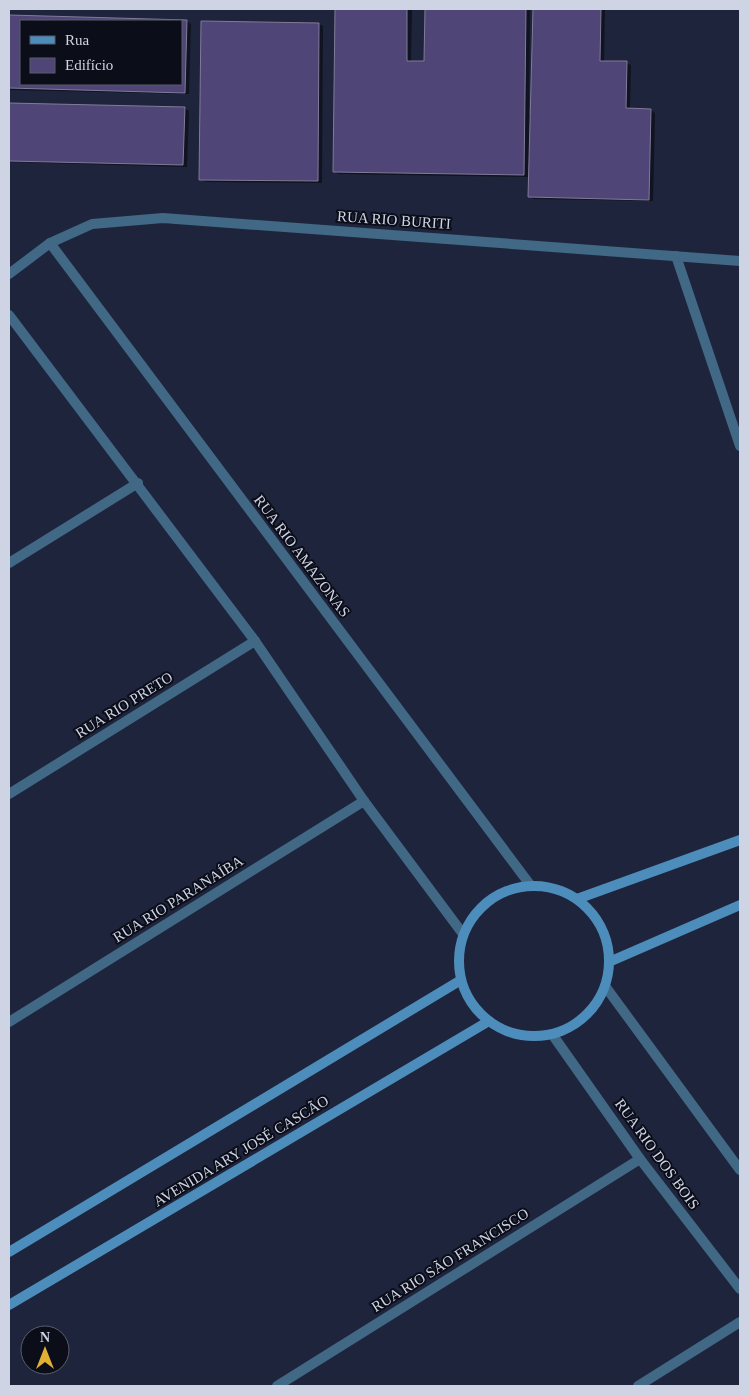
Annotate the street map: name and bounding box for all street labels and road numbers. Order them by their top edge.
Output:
street label: RUA RIO BURITI [336,208,452,232]
street label: RUA RIO AMAZONAS [251,492,353,620]
street label: RUA RIO PRETO [73,669,176,741]
street label: RUA RIO PARANAÍBA [110,852,246,946]
street label: AVENIDA ARY JOSÉ CASCÃO [151,1092,332,1210]
street label: RUA RIO DOS BOIS [612,1096,702,1212]
street label: RUA RIO SÃO FRANCISCO [369,1205,532,1315]

